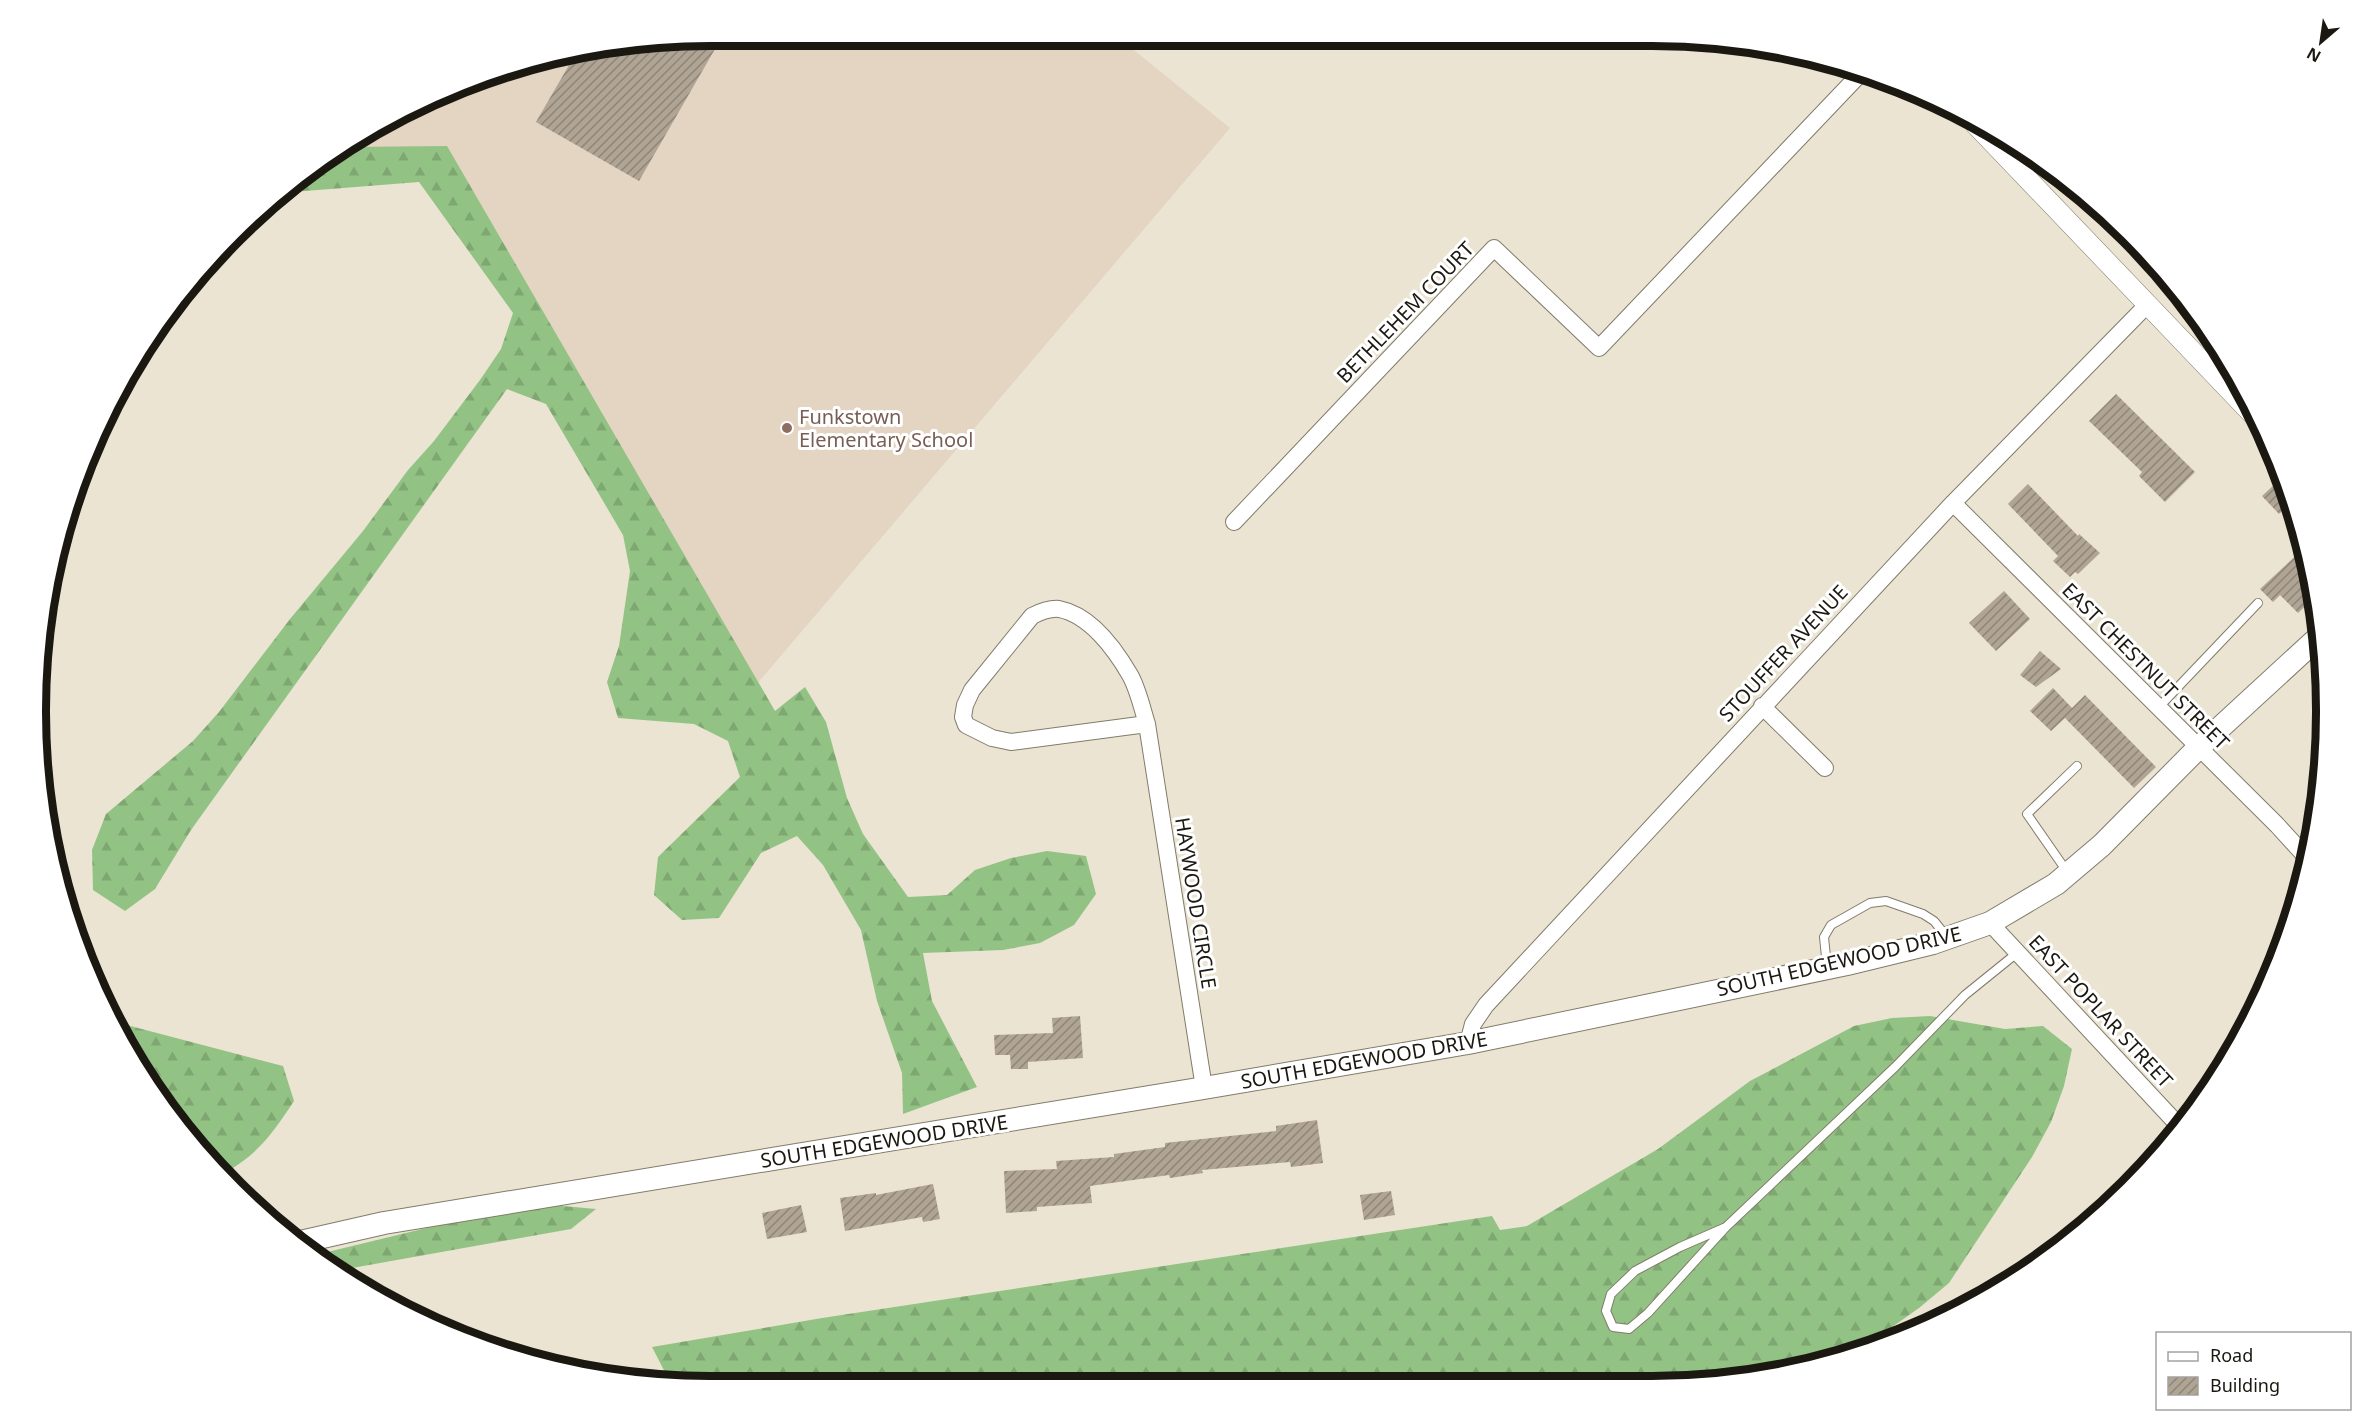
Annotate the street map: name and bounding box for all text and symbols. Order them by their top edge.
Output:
north arrow [2291,12,2351,72]
text: N [2303,42,2325,68]
street label: BETHLEHEM COURT [1330,235,1480,389]
place label: Funkstown Elementary School [799,403,973,453]
marker: Funkstown Elementary School [780,421,794,435]
street label: EAST CHESTNUT STREET [2057,577,2235,755]
street label: STOUFFER AVENUE [1713,579,1853,727]
street label: HAYWOOD CIRCLE [1169,815,1223,991]
street label: SOUTH EDGEWOOD DRIVE [1714,920,1964,1002]
street label: EAST POPLAR STREET [2023,929,2179,1093]
street label: SOUTH EDGEWOOD DRIVE [1238,1025,1490,1095]
street label: SOUTH EDGEWOOD DRIVE [758,1108,1010,1174]
legend [2156,1332,2351,1410]
text: Road [2210,1343,2253,1367]
text: Building [2210,1373,2280,1397]

